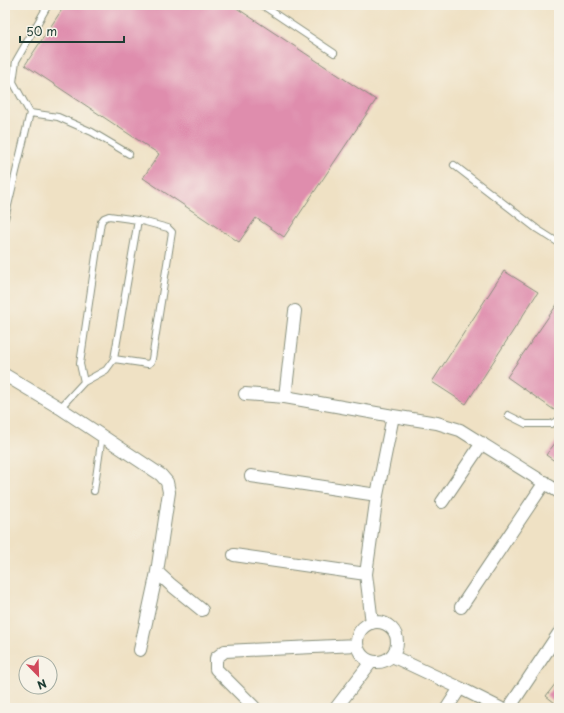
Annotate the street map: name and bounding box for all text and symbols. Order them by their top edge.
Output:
scale bar [20,18,124,44]
text: 50 m [26,22,57,40]
north arrow [18,655,58,695]
text: N [35,675,49,694]

